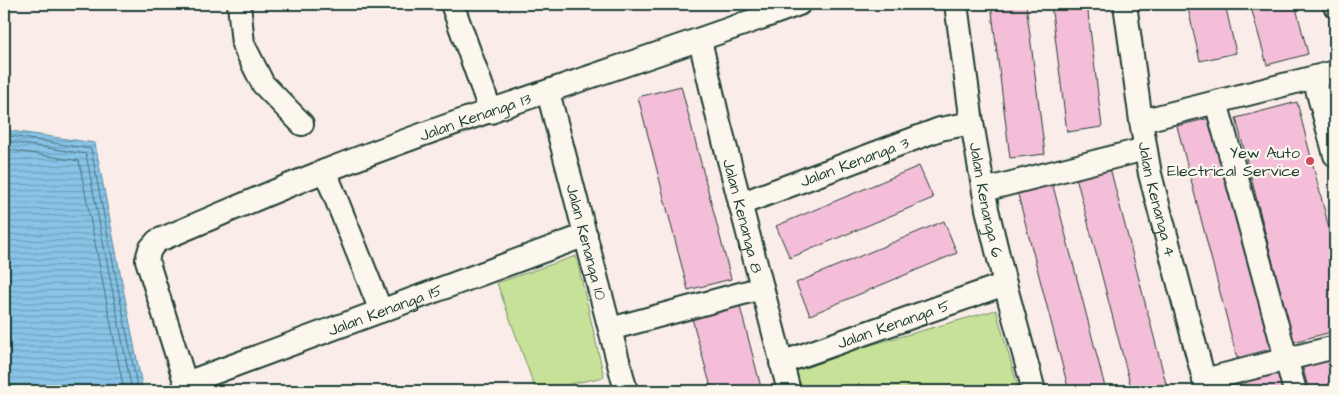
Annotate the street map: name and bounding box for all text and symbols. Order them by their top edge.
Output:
street label: Jalan Kenanga 13 [416,88,534,147]
street label: Jalan Kenanga 3 [797,132,912,193]
street label: Jalan Kenanga 6 [964,140,1008,260]
street label: Jalan Kenanga 4 [1133,140,1181,259]
place label: Yew Auto Electrical Service [1167,142,1300,182]
marker: Yew Auto Electrical Service [1304,155,1316,167]
street label: Jalan Kenanga 8 [717,156,768,275]
street label: Jalan Kenanga 10 [560,182,612,303]
street label: Jalan Kenanga 15 [325,279,446,342]
street label: Jalan Kenanga 5 [834,294,954,354]

